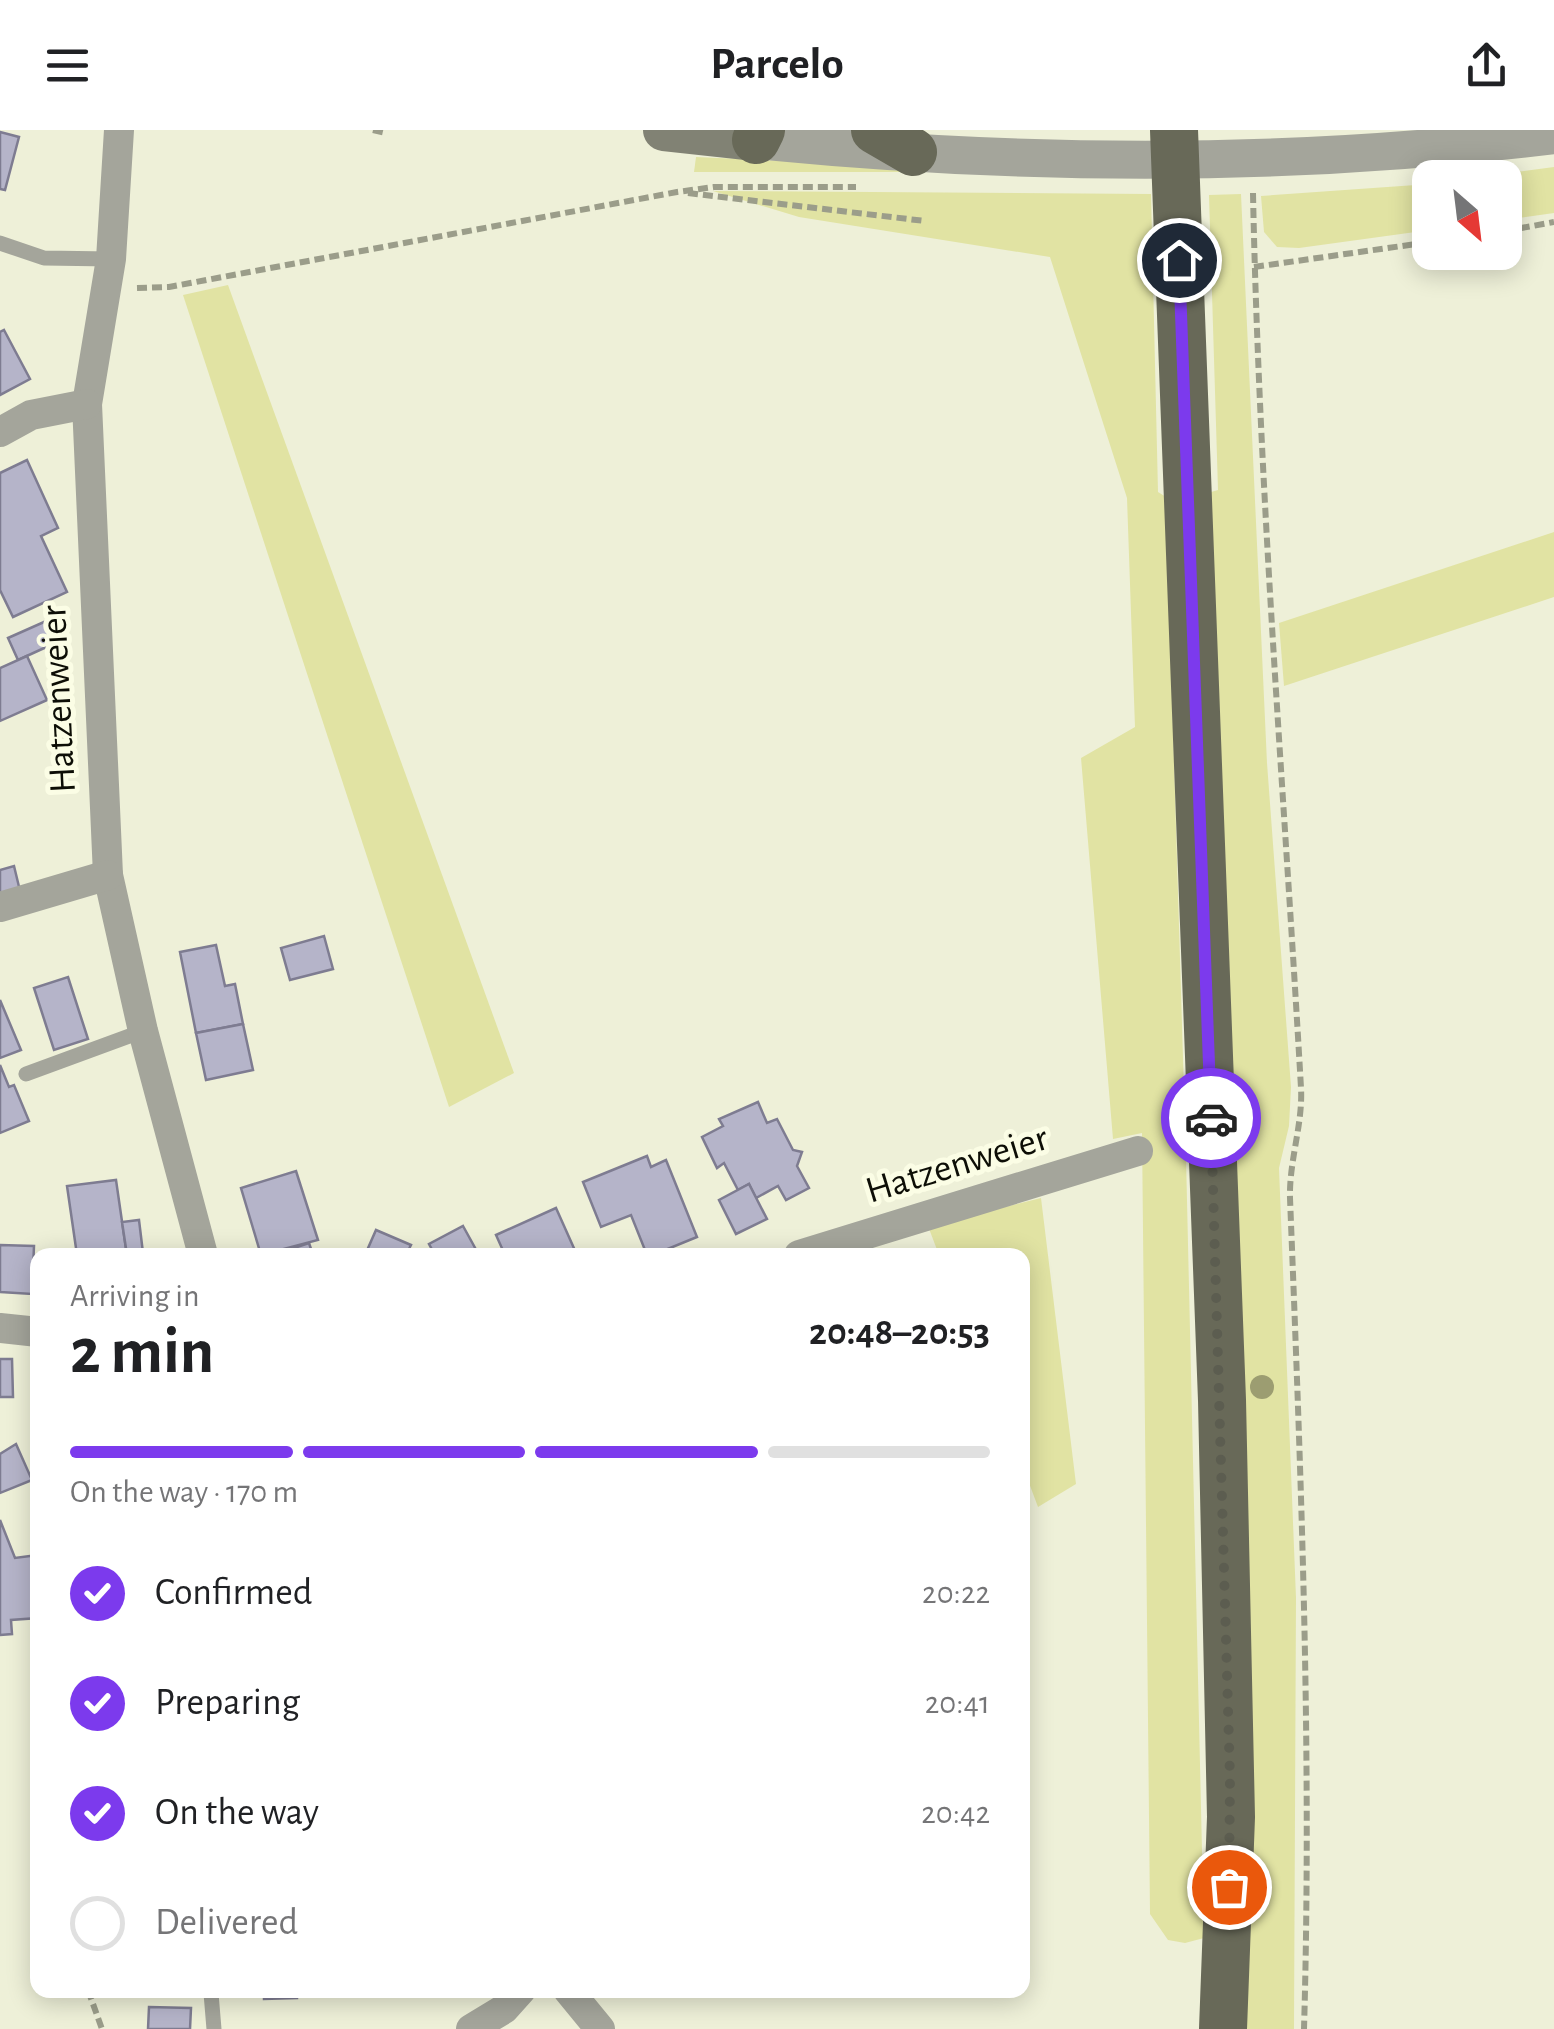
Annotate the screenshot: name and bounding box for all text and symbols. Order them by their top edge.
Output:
icon: menu [40,38,95,93]
icon: share [1459,38,1514,93]
text: Parcelo [710,42,844,87]
north arrow [1412,160,1522,270]
map controls [1412,160,1522,270]
pin [1137,218,1222,303]
icon: home [1152,233,1207,288]
street label: Hatzenweier [35,603,83,794]
courier [1161,1068,1261,1168]
icon: car [1184,1091,1239,1146]
street label: Hatzenweier [862,1119,1053,1211]
text: Arriving in [70,1280,199,1312]
text: 20:48–20:53 [809,1314,990,1352]
text: 2 min [70,1320,214,1385]
text: On the way · 170 m [70,1476,298,1508]
icon: check [70,1566,125,1621]
text: Confirmed [155,1574,312,1612]
text: 20:22 [922,1577,990,1609]
icon: check [70,1676,125,1731]
text: Preparing [155,1684,300,1722]
text: 20:41 [925,1687,990,1719]
icon: check [70,1786,125,1841]
text: On the way [155,1794,319,1832]
text: 20:42 [921,1797,990,1829]
pin [1187,1845,1272,1930]
icon: bag [1202,1860,1257,1915]
text: Delivered [155,1904,298,1942]

